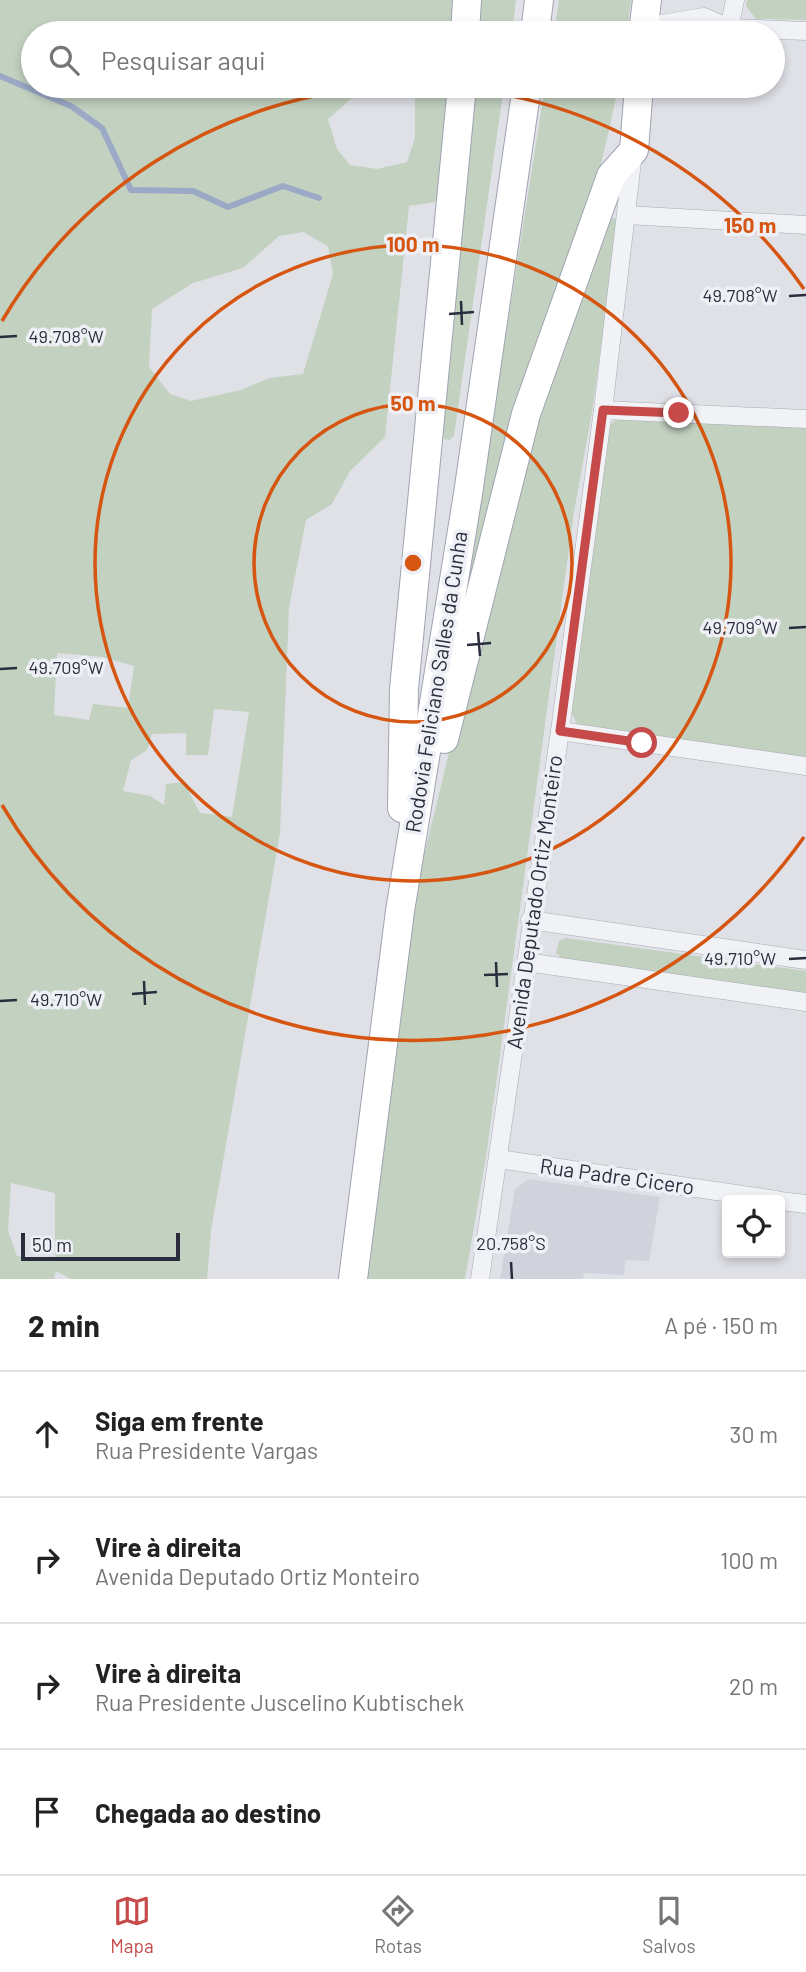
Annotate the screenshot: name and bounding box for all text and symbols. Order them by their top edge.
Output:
search box [21,21,785,98]
icon: search [45,41,83,79]
text: Pesquisar aqui [101,44,266,75]
text: 150 m [724,212,776,237]
text: 100 m [386,231,440,256]
text: 49.708°W [702,284,778,306]
text: 49.708°W [28,325,104,347]
text: 50 m [390,390,436,415]
route end [663,397,694,428]
street label: Rodovia Feliciano Salles da Cunha [399,529,472,834]
centre of rings [401,551,425,575]
text: 49.709°W [702,616,778,638]
text: 49.709°W [28,656,104,678]
route start [626,727,657,758]
street label: Avenida Deputado Ortiz Monteiro [500,753,567,1050]
text: 49.710°W [704,947,776,969]
text: 49.710°W [30,988,102,1010]
street label: Rua Padre Cicero [538,1152,696,1199]
map controls [722,1195,785,1258]
button: locate [722,1195,785,1258]
scale bar [21,1230,180,1262]
text: 20.758°S [476,1232,546,1254]
text: 50 m [32,1233,72,1256]
text: 2 min [28,1307,100,1343]
text: A pé · 150 m [664,1311,778,1339]
text: Siga em frente [95,1405,264,1436]
icon: ahead [28,1415,66,1453]
text: 30 m [730,1420,778,1448]
text: Rua Presidente Vargas [95,1436,318,1464]
text: Vire à direita [95,1531,241,1562]
icon: right [28,1541,66,1579]
text: 100 m [720,1546,778,1574]
text: Avenida Deputado Ortiz Monteiro [95,1562,420,1590]
text: Vire à direita [95,1657,241,1688]
icon: right [28,1667,66,1705]
text: 20 m [729,1672,778,1700]
text: Rua Presidente Juscelino Kubtischek [95,1688,464,1716]
icon: arrive [28,1793,66,1831]
text: Chegada ao destino [95,1797,321,1828]
tab: Mapa [110,1892,154,1957]
tab: Rotas [374,1892,422,1957]
tab: Salvos [642,1892,696,1957]

